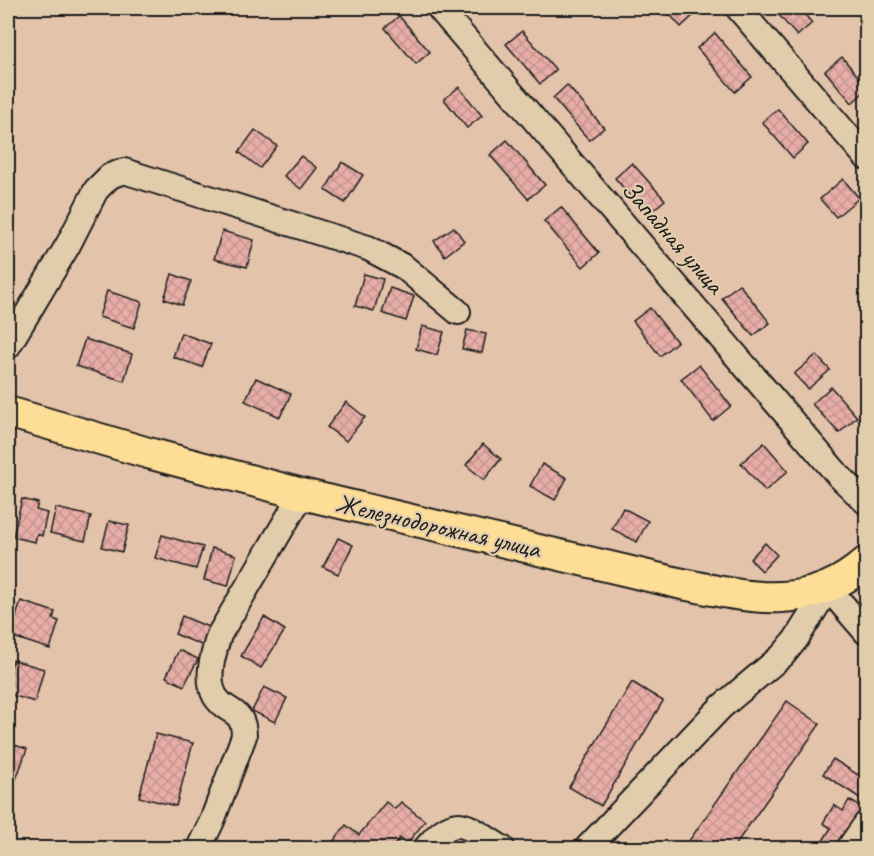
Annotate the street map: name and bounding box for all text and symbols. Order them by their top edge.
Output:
street label: Западная улица [615,173,732,302]
street label: Железнодорожная улица [332,486,545,566]

